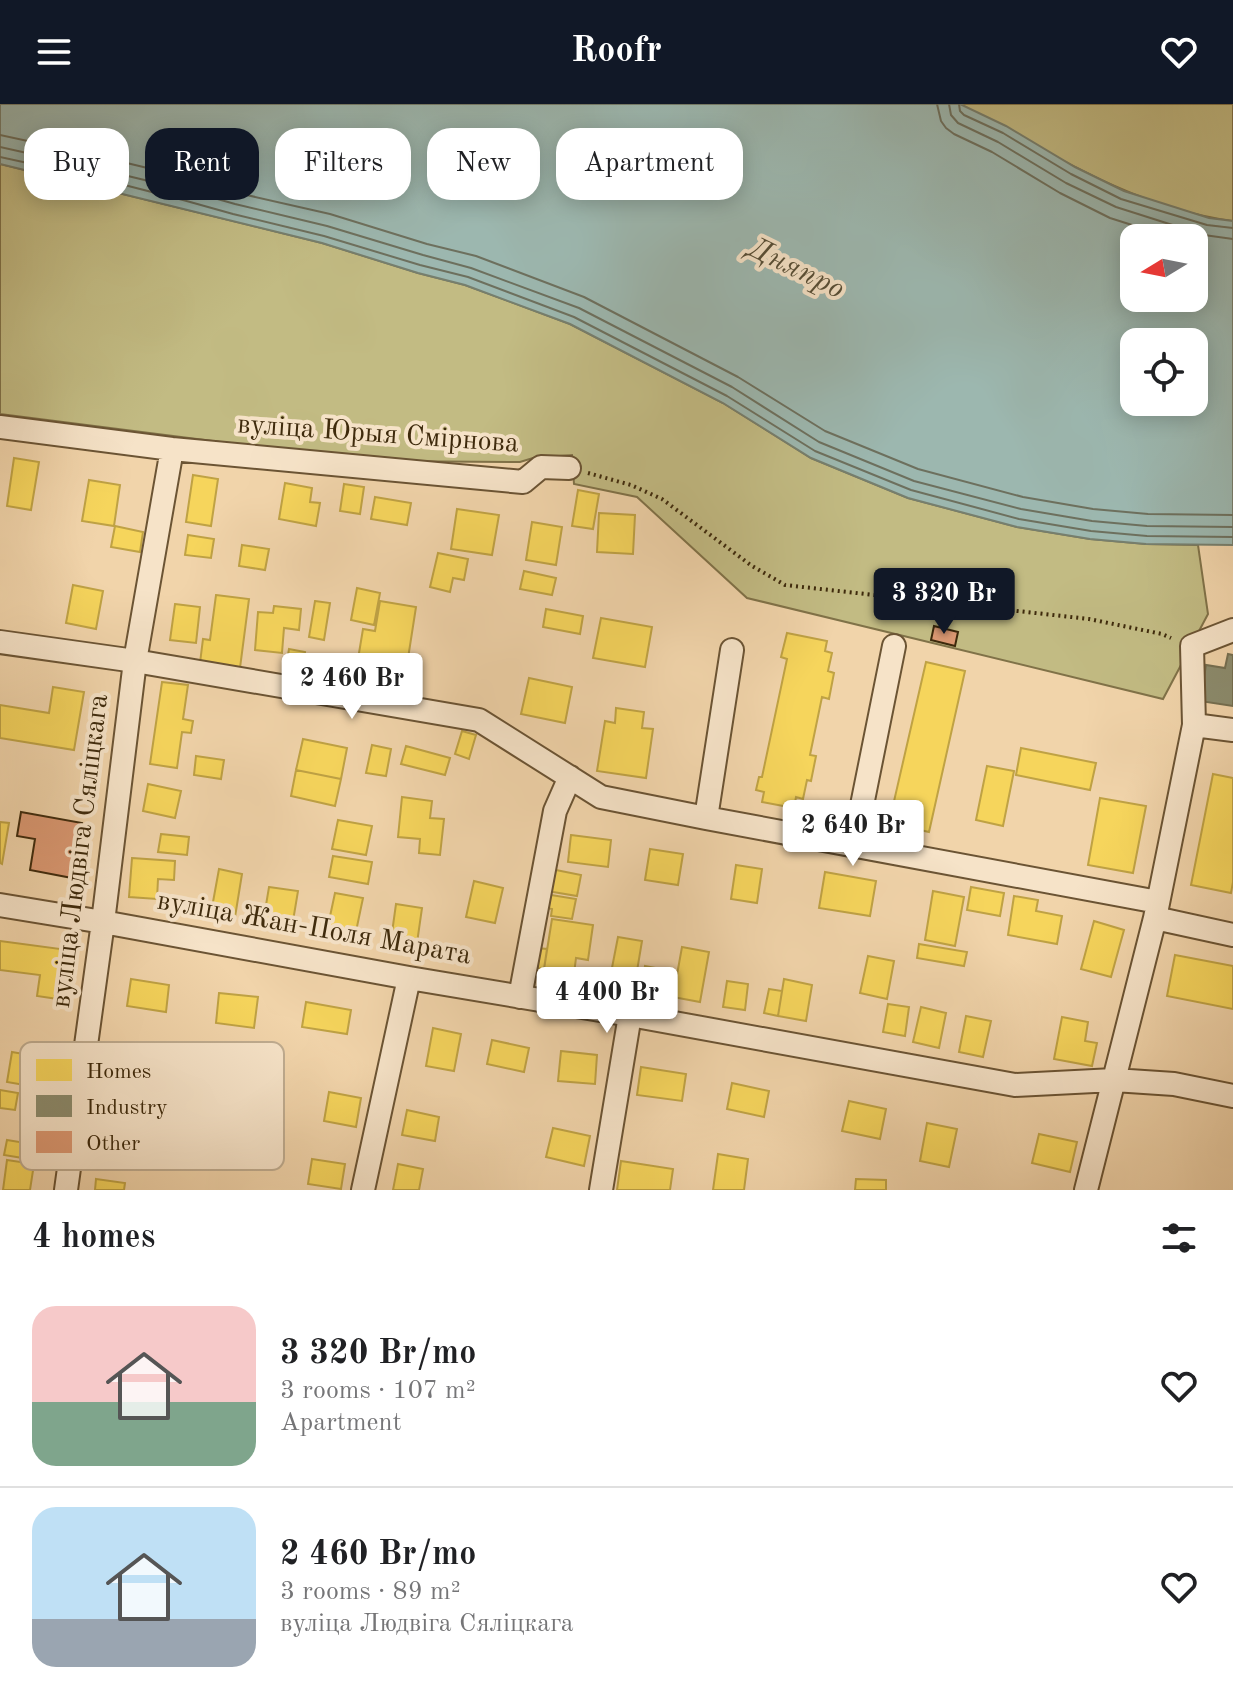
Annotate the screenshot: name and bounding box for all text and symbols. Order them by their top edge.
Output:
icon: menu [32,30,76,74]
icon: heart [1157,30,1201,74]
text: Roofr [571,34,662,70]
chip: Buy [24,128,129,200]
chip: Rent [145,128,259,200]
chip: Filters [275,128,411,200]
chip: New [427,128,540,200]
chip: Apartment [556,128,743,200]
north arrow [1120,224,1208,312]
map controls [1120,224,1208,416]
water label: Дняпро [740,231,849,305]
button: locate [1120,328,1208,416]
street label: вуліца Юрыя Смірнова [236,411,520,459]
pin: 3 320 Br [861,568,1027,636]
text: 3 320 Br [892,581,996,607]
pin: 2 460 Br [269,653,435,721]
text: 2 460 Br [300,666,404,692]
street label: вуліца Людвіга Сяліцкага [48,692,114,1010]
pin: 2 640 Br [770,800,936,868]
text: 2 640 Br [801,813,905,839]
street label: вуліца Жан-Поля Марата [155,888,473,970]
pin: 4 400 Br [524,967,690,1035]
text: 4 400 Br [555,980,659,1006]
legend [20,1042,284,1170]
text: Homes [86,1061,151,1083]
text: Industry [86,1097,168,1119]
text: Other [86,1133,140,1155]
icon: filters [1157,1216,1201,1260]
text: 4 homes [32,1221,155,1255]
text: 3 320 Br/mo [280,1337,476,1371]
icon: home [96,1338,192,1434]
icon: heart [1157,1364,1201,1408]
text: 3 rooms · 107 m² [280,1378,476,1404]
text: Apartment [280,1410,402,1436]
text: 2 460 Br/mo [280,1538,476,1572]
icon: home [96,1539,192,1635]
icon: heart [1157,1565,1201,1609]
text: 3 rooms · 89 m² [280,1579,461,1605]
text: вуліца Людвіга Сяліцкага [280,1611,574,1637]

